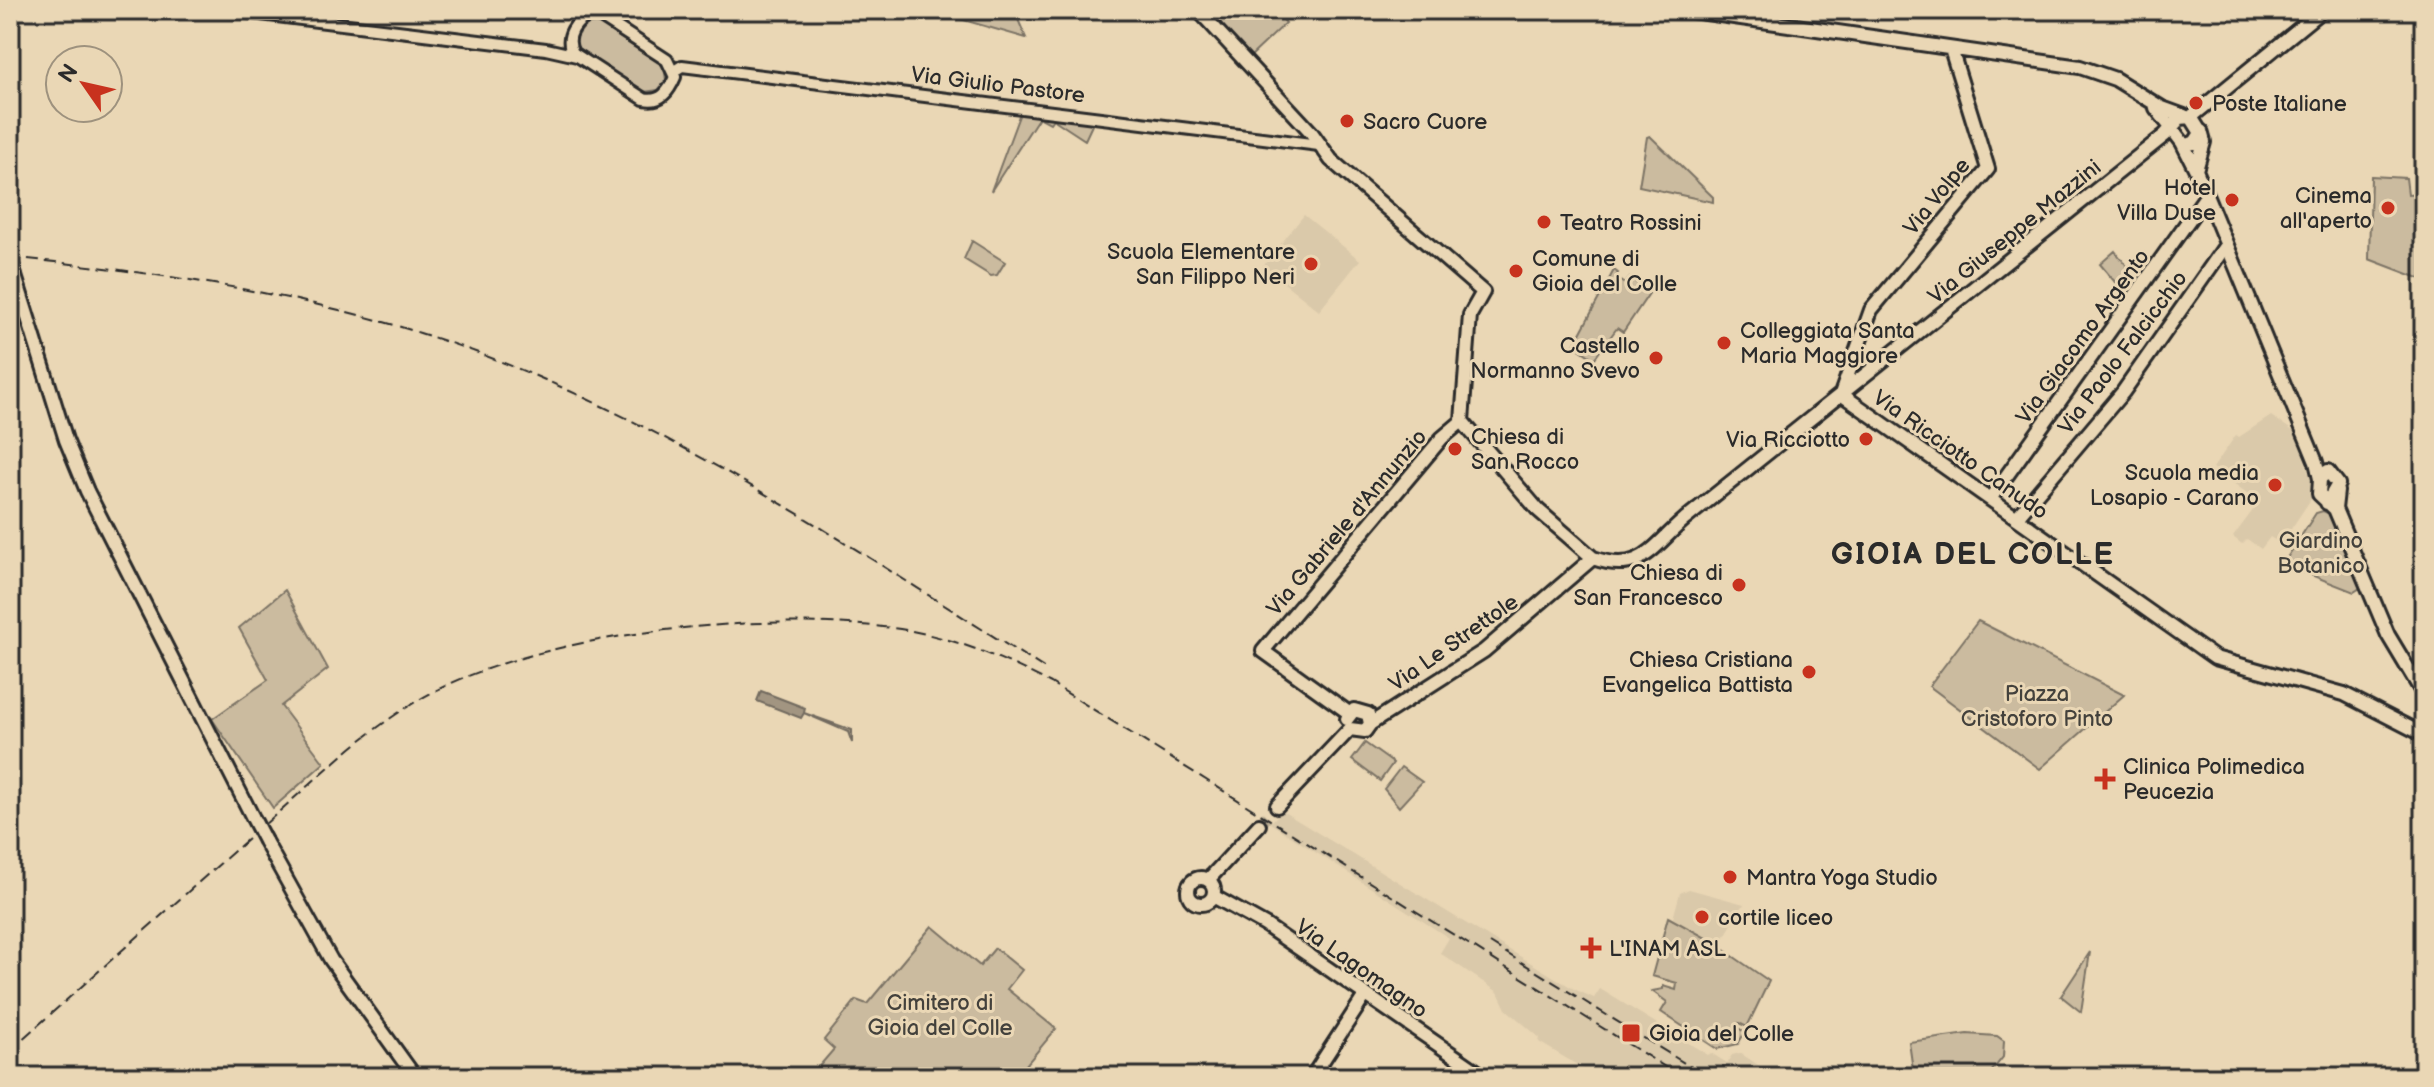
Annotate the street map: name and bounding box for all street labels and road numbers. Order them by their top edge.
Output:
street label: Via Giulio Pastore [909,61,1086,110]
street label: Via Volpe [1898,153,1976,241]
street label: Via Giuseppe Mazzini [1923,154,2107,310]
street label: Via Giacomo Argento [2011,244,2156,430]
street label: Via Paolo Falcicchio [2053,266,2194,440]
street label: Via Ricciotto Canudo [1867,385,2053,526]
street label: Via Gabriele d'Annunzio [1261,424,1433,622]
street label: Via Le Strettole [1384,589,1524,698]
street label: Via Lagomagno [1290,914,1432,1025]

